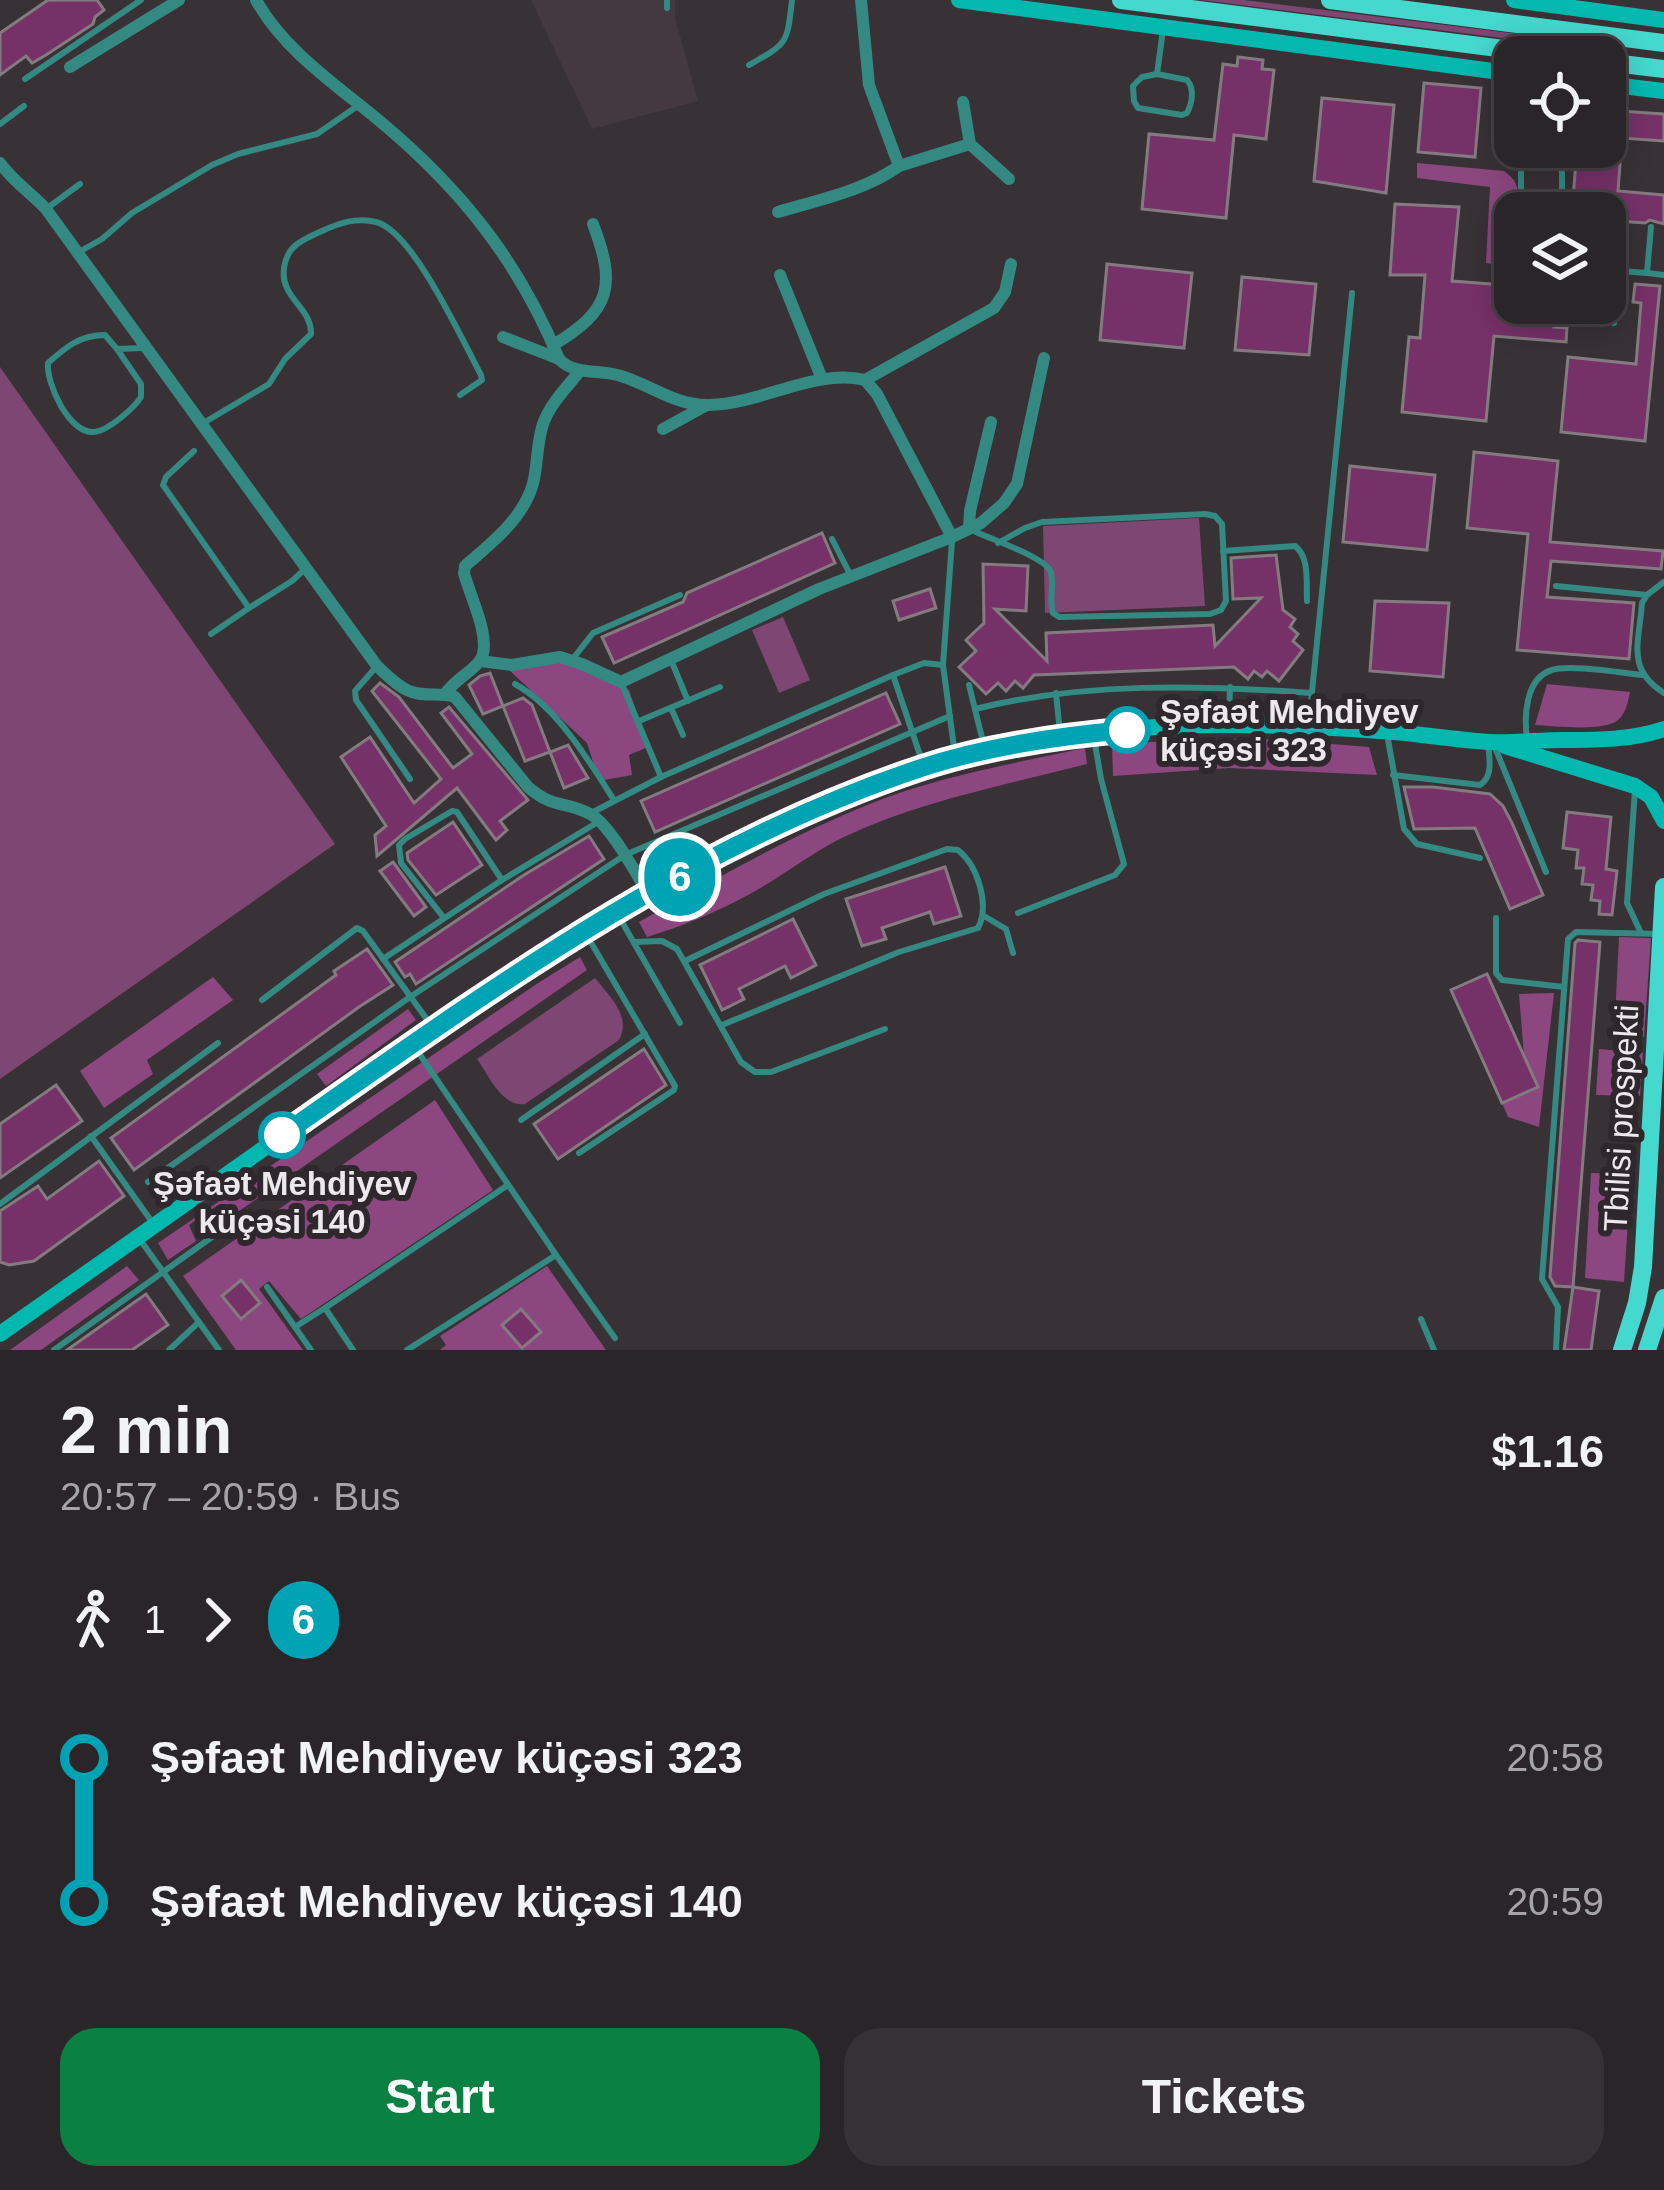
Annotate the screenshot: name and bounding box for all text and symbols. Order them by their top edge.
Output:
map controls [1494,36,1626,324]
button: locate [1494,36,1626,168]
button: layers [1494,192,1626,324]
place label: Şəfaət Mehdiyev küçəsi 323 [1160,693,1419,768]
marker: Şəfaət Mehdiyev küçəsi 323 [1105,708,1149,752]
line badge: 6 [641,838,719,916]
text: 6 [668,853,692,900]
street label: Tbilisi prospekti [1597,1003,1645,1233]
marker: Şəfaət Mehdiyev küçəsi 140 [260,1113,304,1157]
place label: Şəfaət Mehdiyev küçəsi 140 [153,1165,412,1240]
text: 2 min [60,1393,232,1467]
text: $1.16 [1491,1426,1604,1477]
text: 20:57 – 20:59 · Bus [60,1475,400,1518]
icon: walk [60,1587,126,1653]
icon: forward [184,1587,250,1653]
text: 6 [292,1596,315,1643]
text: 1 [144,1598,166,1641]
text: Şəfaət Mehdiyev küçəsi 323 [150,1732,743,1783]
text: 20:58 [1506,1736,1604,1779]
text: Şəfaət Mehdiyev küçəsi 140 [150,1876,743,1927]
text: 20:59 [1506,1880,1604,1923]
button: Start [60,2028,820,2166]
button: Tickets [844,2028,1604,2166]

